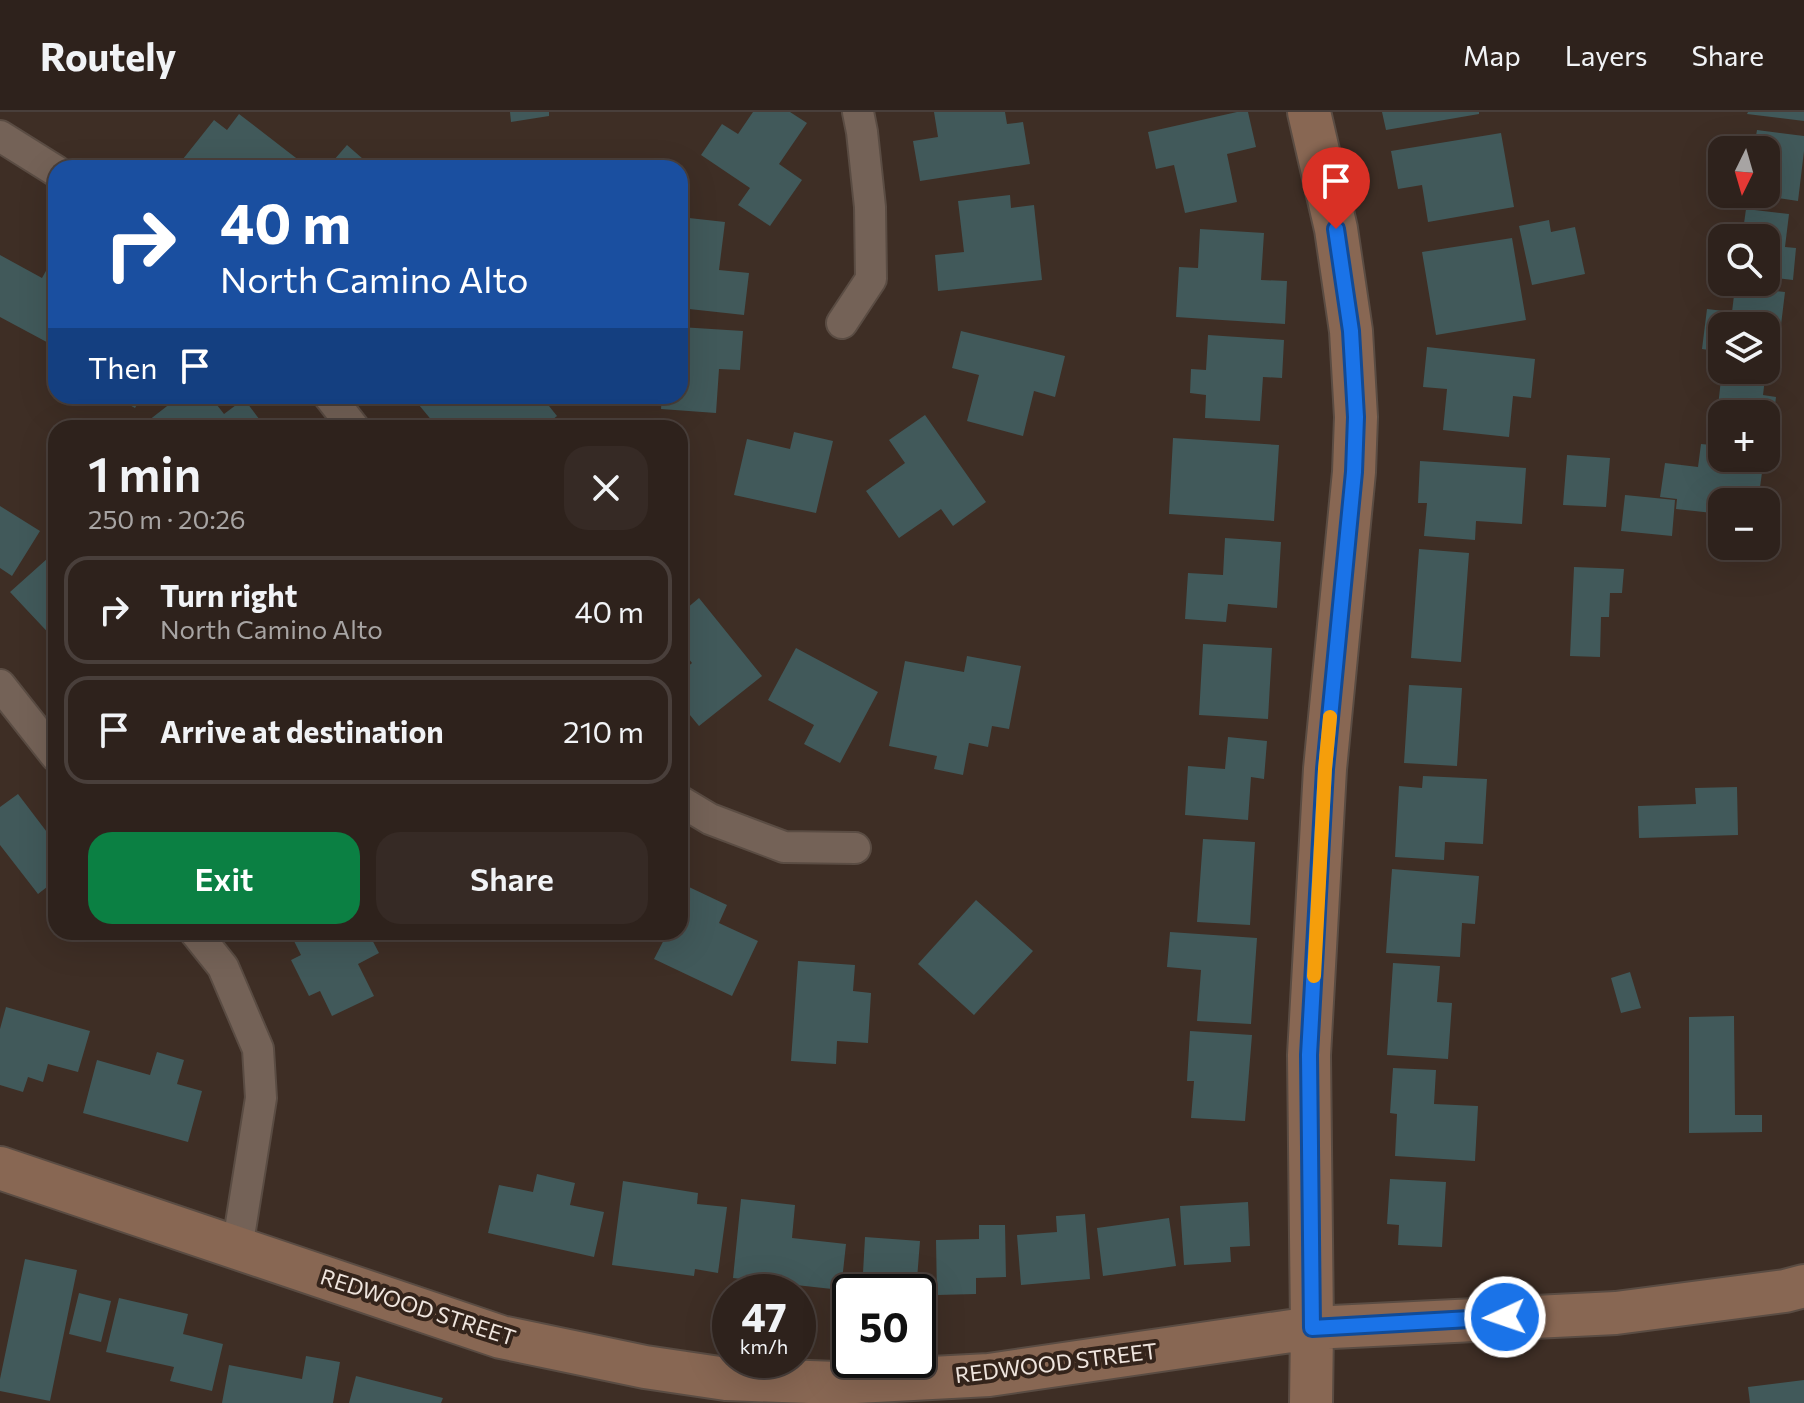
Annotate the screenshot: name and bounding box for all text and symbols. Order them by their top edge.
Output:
text: Routely [40,32,176,79]
text: Map [1463,38,1521,72]
text: Layers [1565,38,1647,72]
text: Share [1691,38,1764,72]
north arrow [1708,136,1780,208]
map controls [1708,136,1780,560]
pin [1302,147,1370,229]
icon: arrive [1314,159,1358,203]
text: 40 m [220,187,351,256]
icon: right [88,192,192,296]
button: search [1708,224,1780,296]
text: North Camino Alto [220,256,529,300]
button: layers [1708,312,1780,384]
icon: arrive [173,344,217,388]
text: Then [88,348,157,385]
button: + [1708,400,1780,472]
text: 1 min [88,443,201,502]
button: close [564,446,648,530]
button: − [1708,488,1780,560]
text: 250 m · 20:26 [88,503,246,534]
text: Turn right [160,576,297,613]
icon: right [92,588,136,632]
text: 40 m [575,592,644,629]
text: North Camino Alto [160,613,383,644]
icon: arrive [92,708,136,752]
text: Arrive at destination [160,712,444,749]
text: 210 m [563,712,644,749]
button: Exit [88,832,360,924]
button: Share [376,832,648,924]
street label: REDWOOD STREET [317,1262,519,1351]
speed limit sign: 50 [832,1274,936,1378]
position arrow [1463,1275,1547,1359]
text: 47 [741,1291,787,1340]
text: km/h [740,1334,788,1358]
street label: REDWOOD STREET [953,1337,1159,1388]

